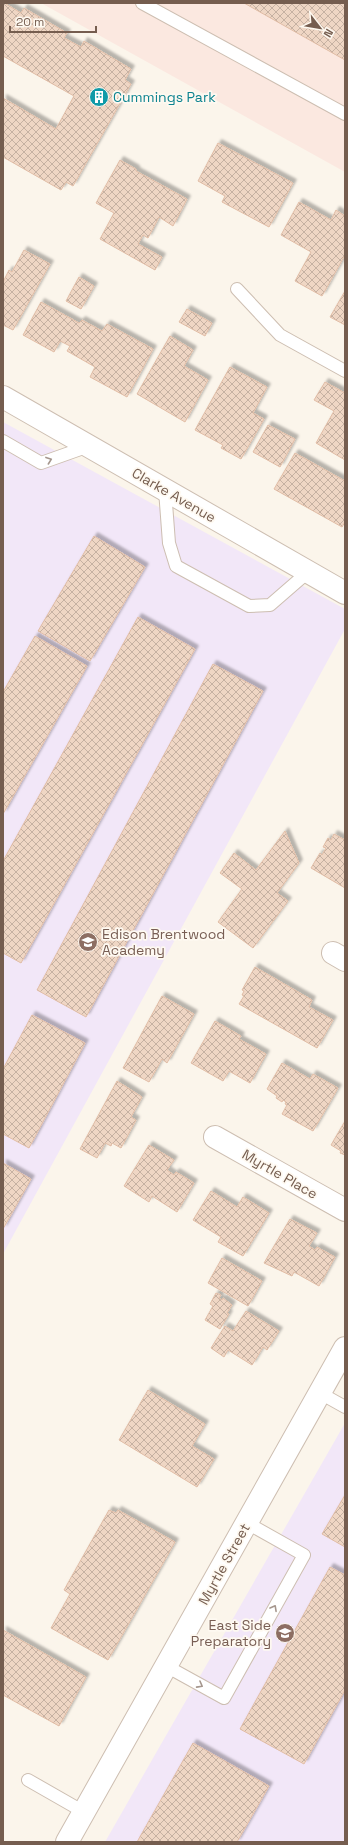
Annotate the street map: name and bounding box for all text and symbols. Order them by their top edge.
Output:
scale bar [10,8,96,34]
north arrow [300,8,340,48]
text: 20 m [16,14,44,30]
text: N [321,26,336,40]
building icon: Cummings Park [88,86,110,108]
place label: Cummings Park [113,88,216,106]
one-way arrow [46,456,53,465]
street label: Clarke Avenue [129,464,219,526]
place label: Edison Brentwood Academy [102,925,225,959]
school or university icon: Edison Brentwood Academy [77,931,99,953]
street label: Myrtle Place [239,1145,321,1203]
street label: Myrtle Street [194,1520,254,1608]
one-way arrow [270,1605,277,1612]
place label: East Side Preparatory [191,1616,271,1650]
school or university icon: East Side Preparatory [274,1622,296,1644]
one-way arrow [196,1680,203,1687]

